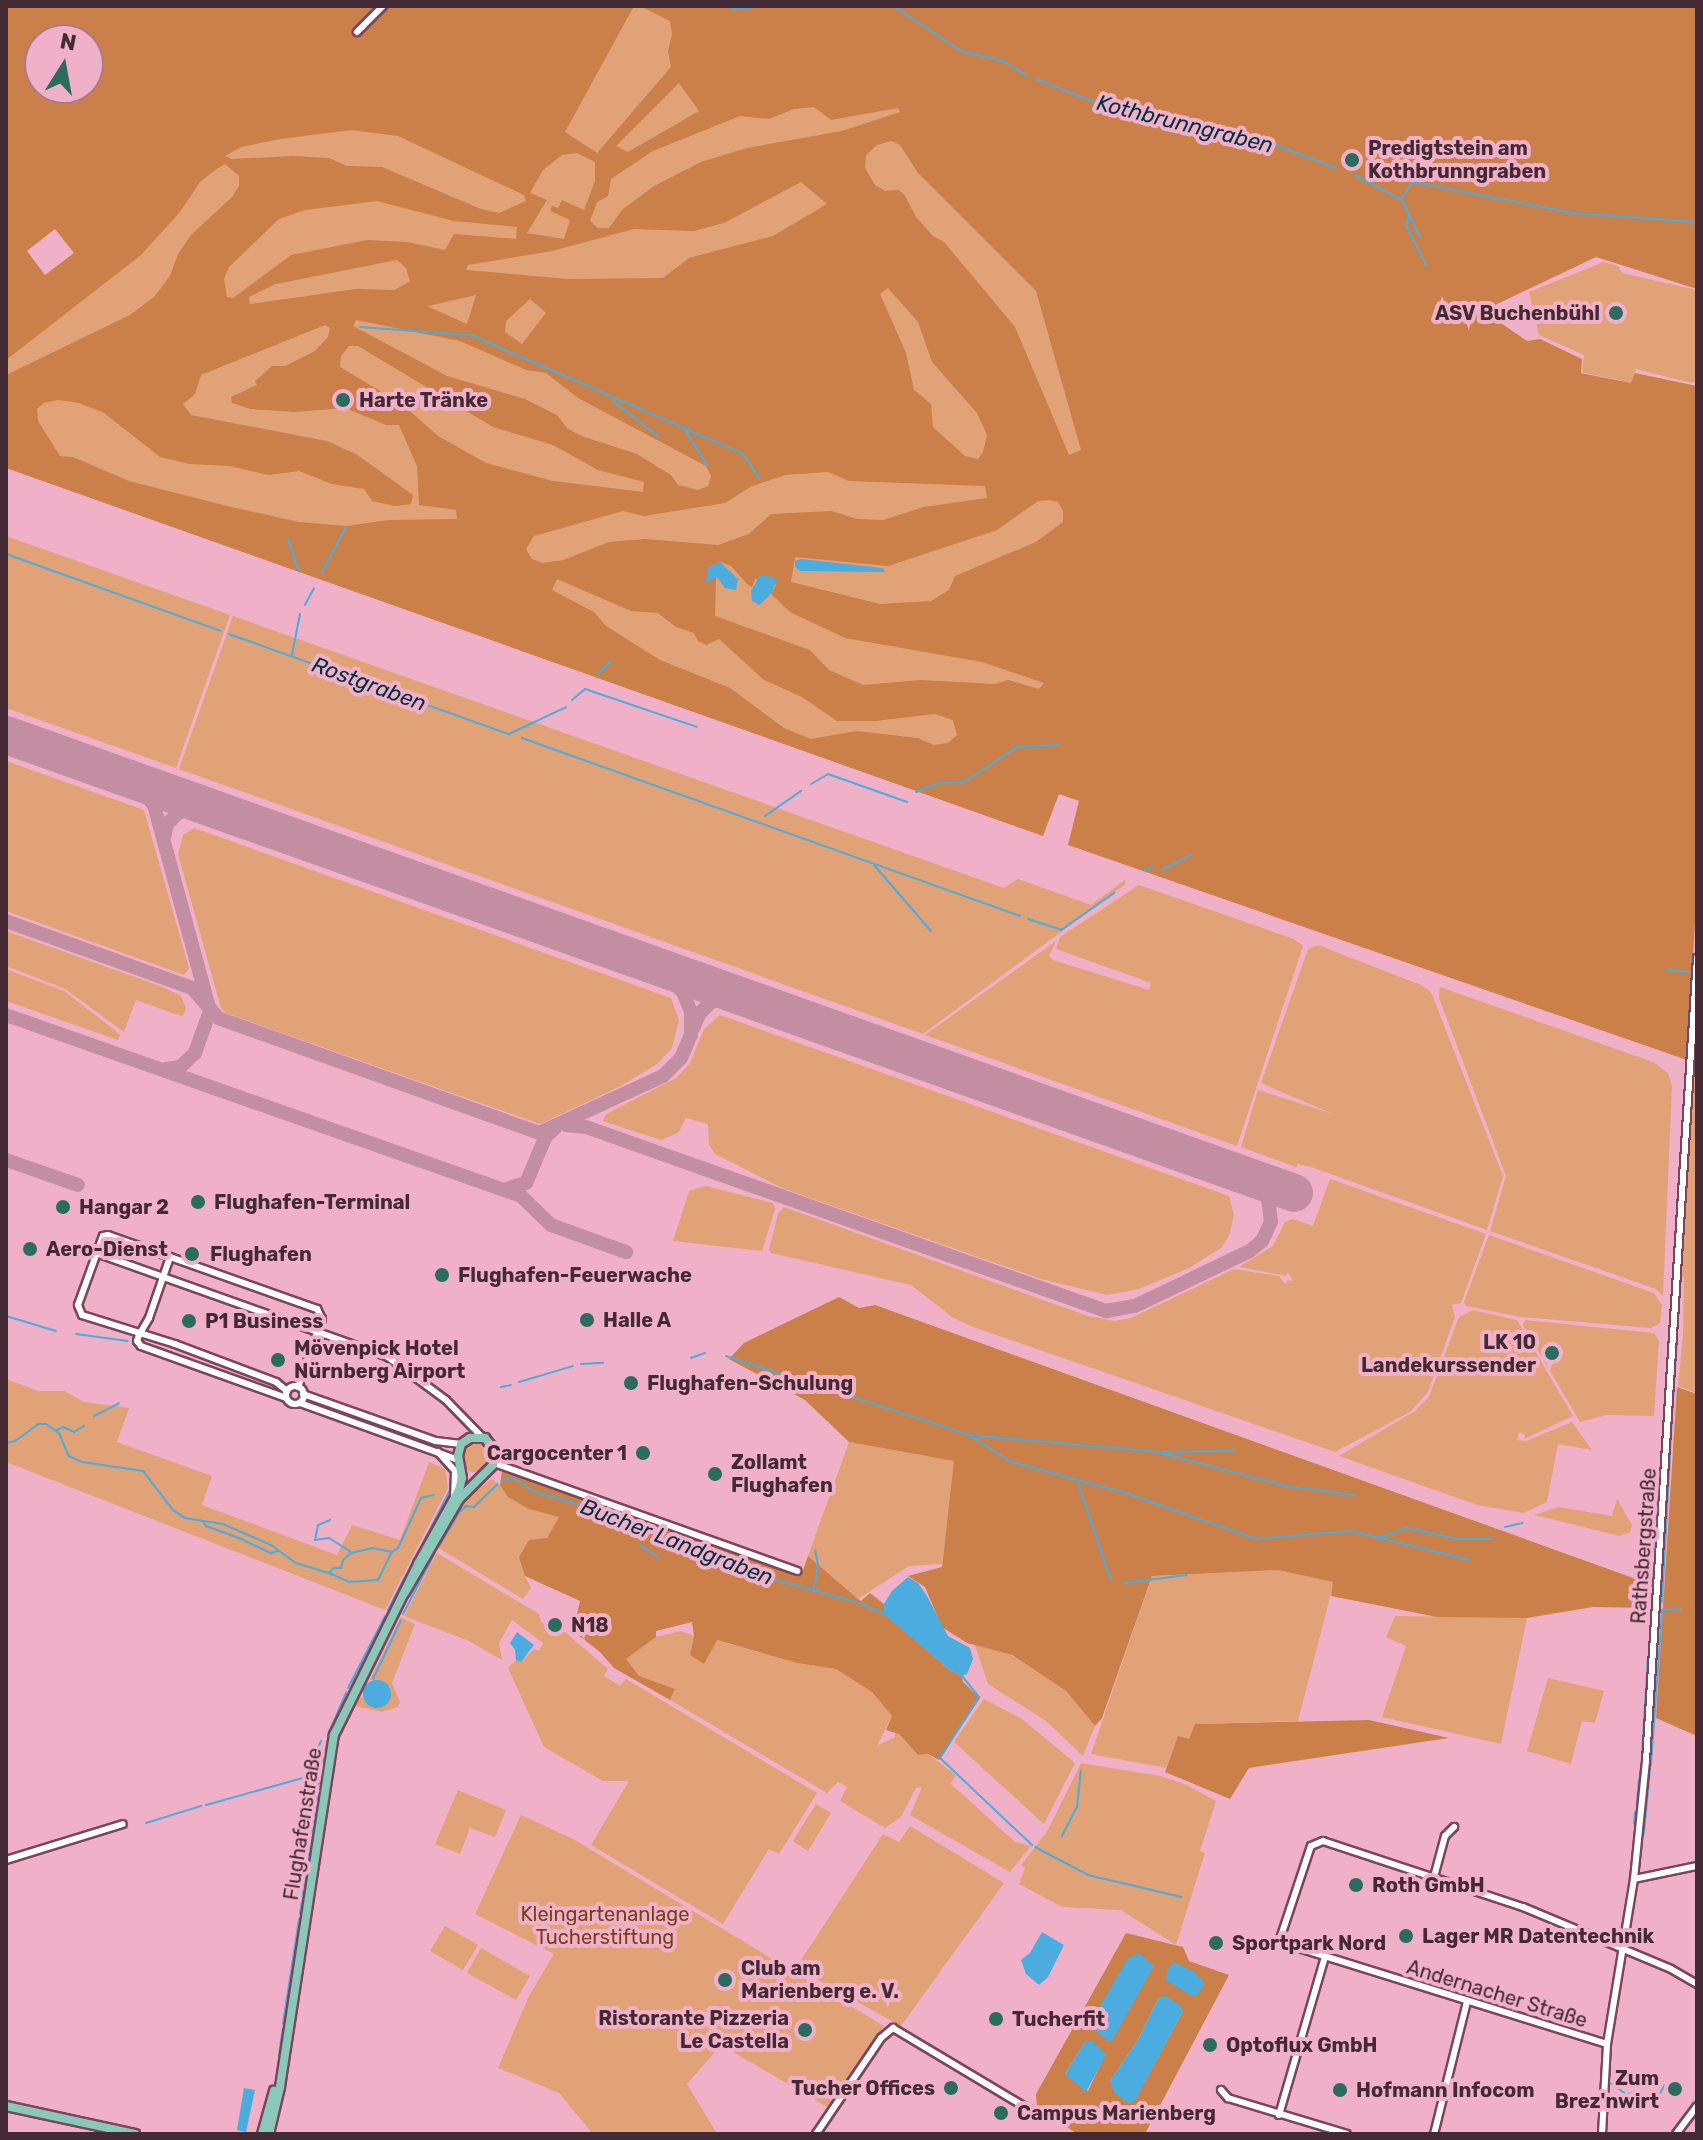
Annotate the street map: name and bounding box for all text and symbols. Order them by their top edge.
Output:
north arrow [24,24,104,104]
text: N [58,27,79,57]
water label: Kothbrunngraben [1094,89,1276,159]
place label: Predigtstein am Kothbrunngraben [1368,136,1546,183]
marker: Predigtstein am Kothbrunngraben [1343,151,1361,169]
place label: ASV Buchenbühl [1434,301,1600,325]
marker: ASV Buchenbühl [1607,304,1625,322]
place label: Harte Tränke [359,388,489,412]
marker: Harte Tränke [334,391,352,409]
water label: Rostgraben [308,651,430,717]
place label: Flughafen-Terminal [214,1190,410,1214]
marker: Flughafen-Terminal [189,1193,207,1211]
place label: Hangar 2 [79,1195,169,1219]
marker: Hangar 2 [54,1198,72,1216]
place label: Aero-Dienst [46,1237,168,1261]
marker: Aero-Dienst [21,1240,39,1258]
place label: Flughafen [210,1242,312,1266]
marker: Flughafen [181,1243,203,1265]
place label: Flughafen-Feuerwache [458,1263,692,1287]
marker: Flughafen-Feuerwache [433,1266,451,1284]
place label: Halle A [603,1308,672,1332]
place label: P1 Business [205,1309,323,1333]
marker: Halle A [578,1311,596,1329]
marker: P1 Business [180,1312,198,1330]
place label: LK 10 Landekurssender [1361,1330,1536,1377]
place label: Mövenpick Hotel Nürnberg Airport [294,1336,466,1383]
marker: LK 10 Landekurssender [1543,1344,1561,1362]
marker: Mövenpick Hotel Nürnberg Airport [269,1351,287,1369]
place label: Flughafen-Schulung [647,1371,853,1395]
marker: Flughafen-Schulung [622,1374,640,1392]
place label: Cargocenter 1 [486,1441,627,1465]
marker: Cargocenter 1 [634,1444,652,1462]
place label: Zollamt Flughafen [731,1450,833,1497]
marker: Zollamt Flughafen [706,1465,724,1483]
street label: Rathsbergstraße [1627,1467,1661,1625]
water label: Bucher Landgraben [577,1493,777,1591]
place label: N18 [571,1613,609,1637]
marker: N18 [546,1616,564,1634]
street label: Flughafenstraße [279,1746,327,1902]
place label: Roth GmbH [1372,1873,1485,1897]
marker: Roth GmbH [1347,1876,1365,1894]
park label: Kleingartenanlage Tucherstiftung [521,1903,689,1950]
place label: Lager MR Datentechnik [1422,1924,1655,1948]
marker: Lager MR Datentechnik [1397,1927,1415,1945]
place label: Sportpark Nord [1232,1931,1386,1955]
marker: Sportpark Nord [1207,1934,1225,1952]
street label: Andernacher Straße [1404,1955,1590,2033]
place label: Club am Marienberg e. V. [741,1956,900,2003]
marker: Club am Marienberg e. V. [716,1971,734,1989]
place label: Ristorante Pizzeria Le Castella [598,2006,789,2053]
place label: Tucherfit [1012,2007,1105,2031]
marker: Tucherfit [987,2010,1005,2028]
marker: Ristorante Pizzeria Le Castella [796,2021,814,2039]
place label: Optoflux GmbH [1226,2033,1377,2057]
marker: Optoflux GmbH [1201,2036,1219,2054]
place label: Zum Brez'nwirt [1555,2066,1659,2113]
place label: Tucher Offices [791,2076,935,2100]
place label: Hofmann Infocom [1356,2078,1534,2102]
marker: Tucher Offices [942,2079,960,2097]
marker: Zum Brez'nwirt [1666,2080,1684,2098]
marker: Hofmann Infocom [1331,2081,1349,2099]
place label: Campus Marienberg [1017,2101,1216,2125]
marker: Campus Marienberg [992,2104,1010,2122]

